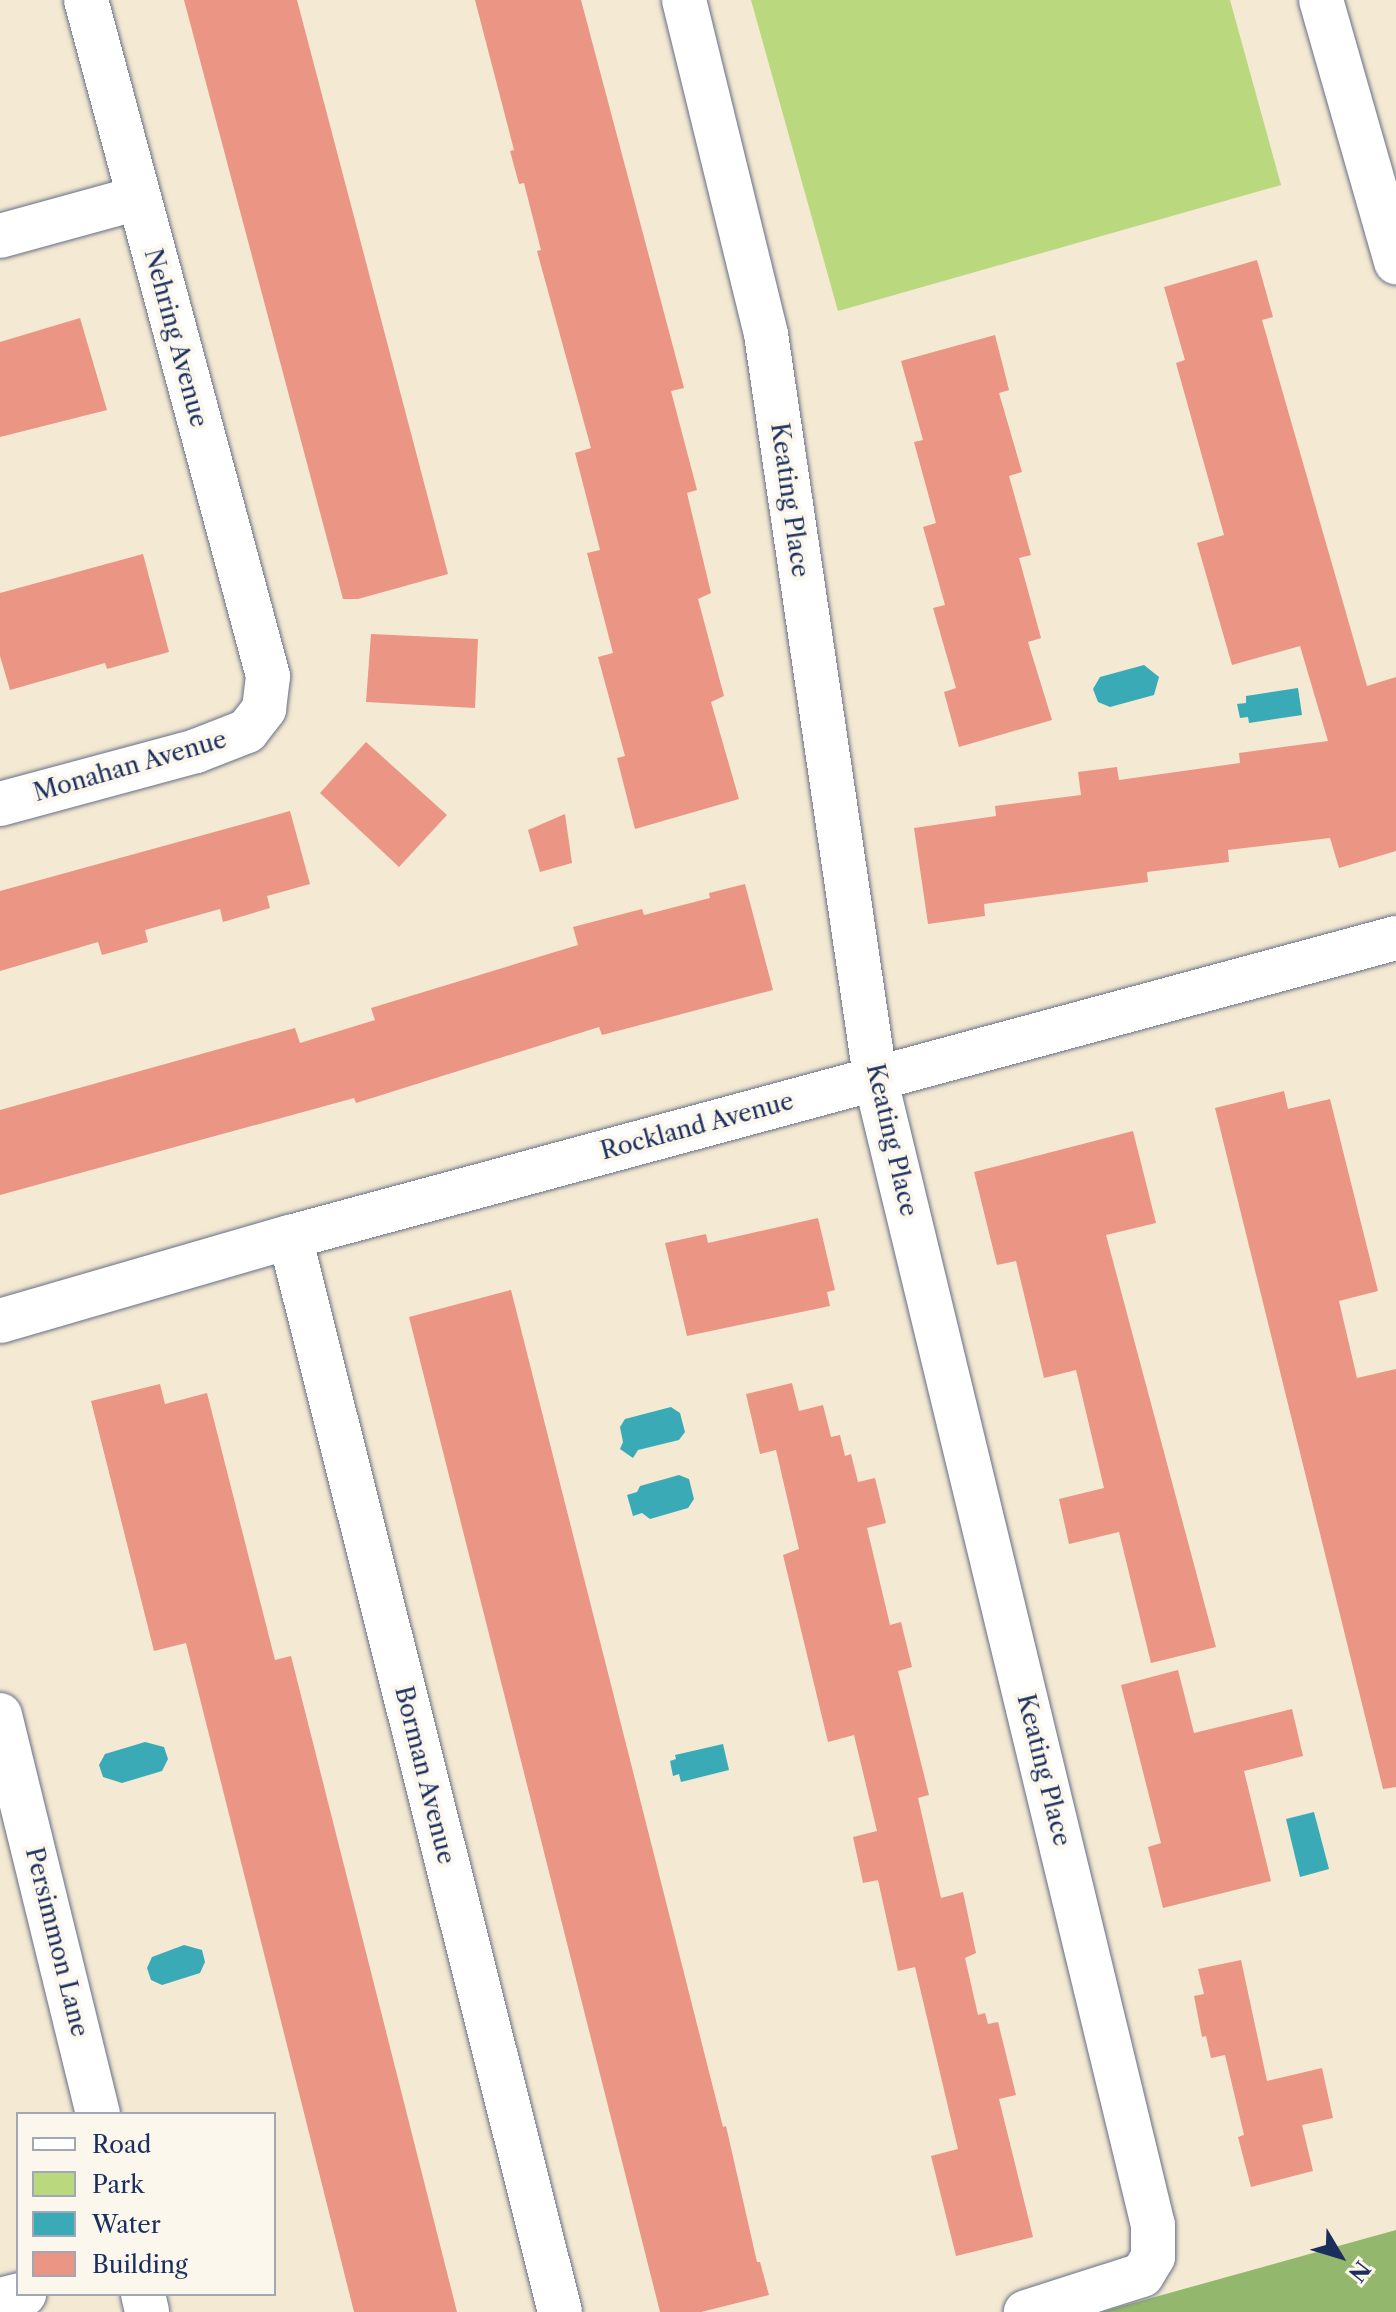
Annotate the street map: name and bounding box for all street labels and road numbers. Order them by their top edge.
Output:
street label: Nehring Avenue [138,245,214,431]
street label: Keating Place [765,421,815,579]
street label: Monahan Avenue [30,725,230,807]
street label: Keating Place [860,1061,924,1219]
street label: Rockland Avenue [597,1086,797,1166]
street label: Borman Avenue [389,1683,461,1867]
street label: Keating Place [1011,1691,1077,1849]
street label: Persimmon Lane [20,1844,94,2040]

